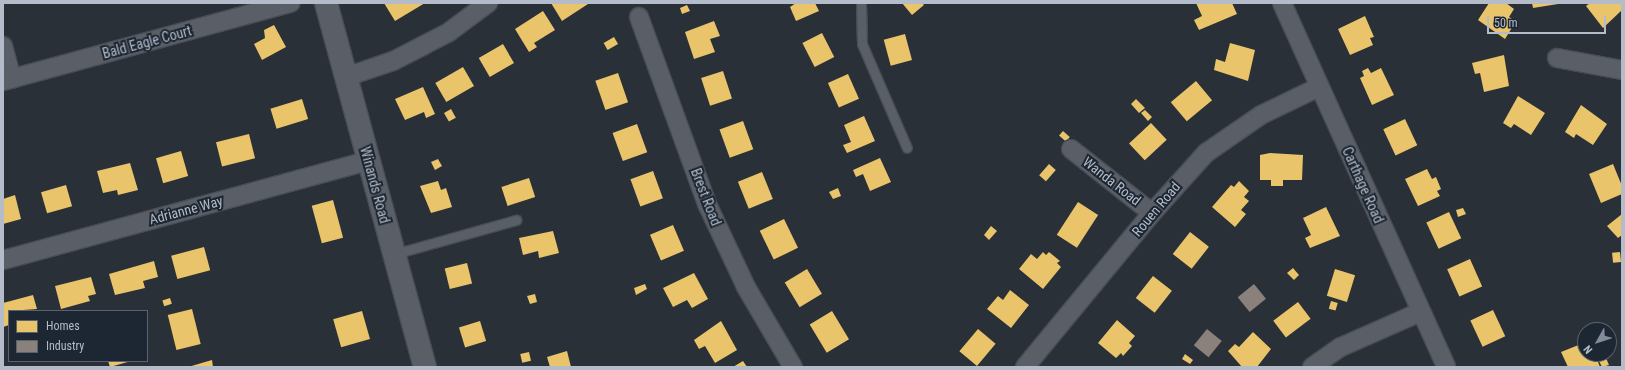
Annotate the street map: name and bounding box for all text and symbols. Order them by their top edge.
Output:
scale bar [1489,8,1608,34]
text: 50 m [1494,16,1518,30]
street label: Bald Eagle Court [101,22,193,62]
street label: Carthage Road [1339,144,1387,226]
street label: Winands Road [357,145,393,225]
street label: Wanda Road [1080,153,1144,209]
street label: Brest Road [687,166,725,228]
street label: Rouen Road [1128,178,1184,240]
street label: Adrianne Way [147,192,225,228]
legend [8,310,148,362]
text: Homes [46,319,80,333]
north arrow [1577,322,1617,362]
text: Industry [46,339,84,353]
text: N [1581,343,1595,356]

